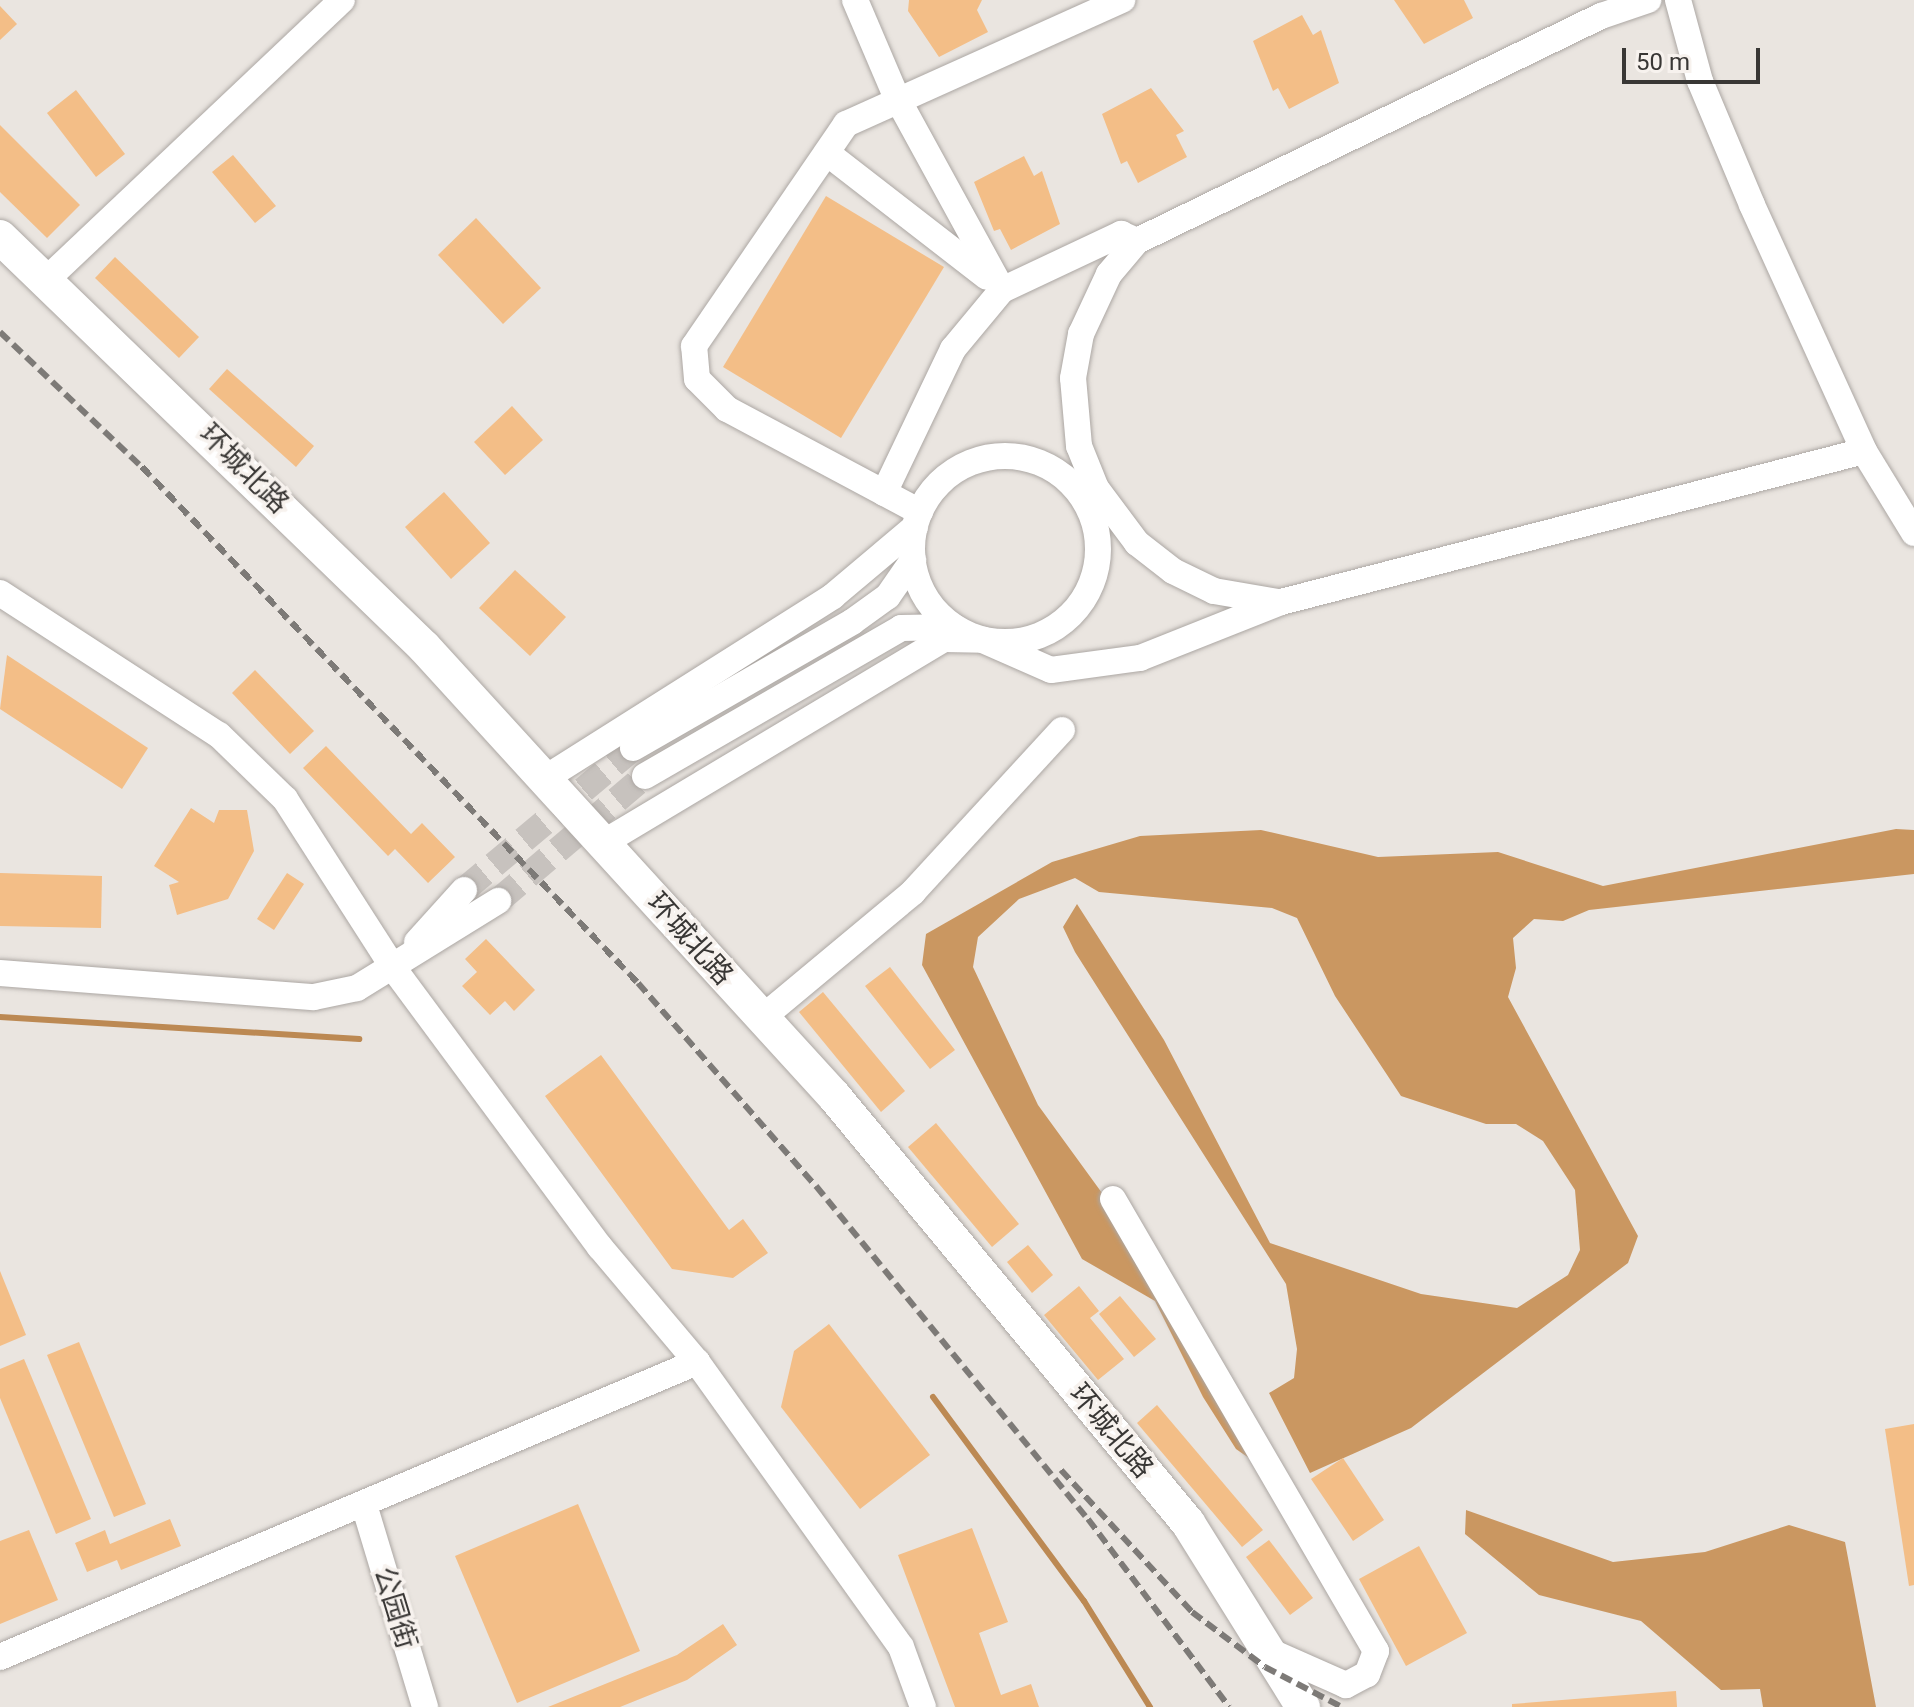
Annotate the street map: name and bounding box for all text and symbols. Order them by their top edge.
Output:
scale bar [1626,32,1764,82]
text: 50 m [1636,48,1690,76]
street label: 环城北路 [193,418,295,520]
street label: 环城北路 [640,886,740,992]
street label: 环城北路 [1062,1377,1160,1485]
street label: 公园街 [367,1563,423,1653]

